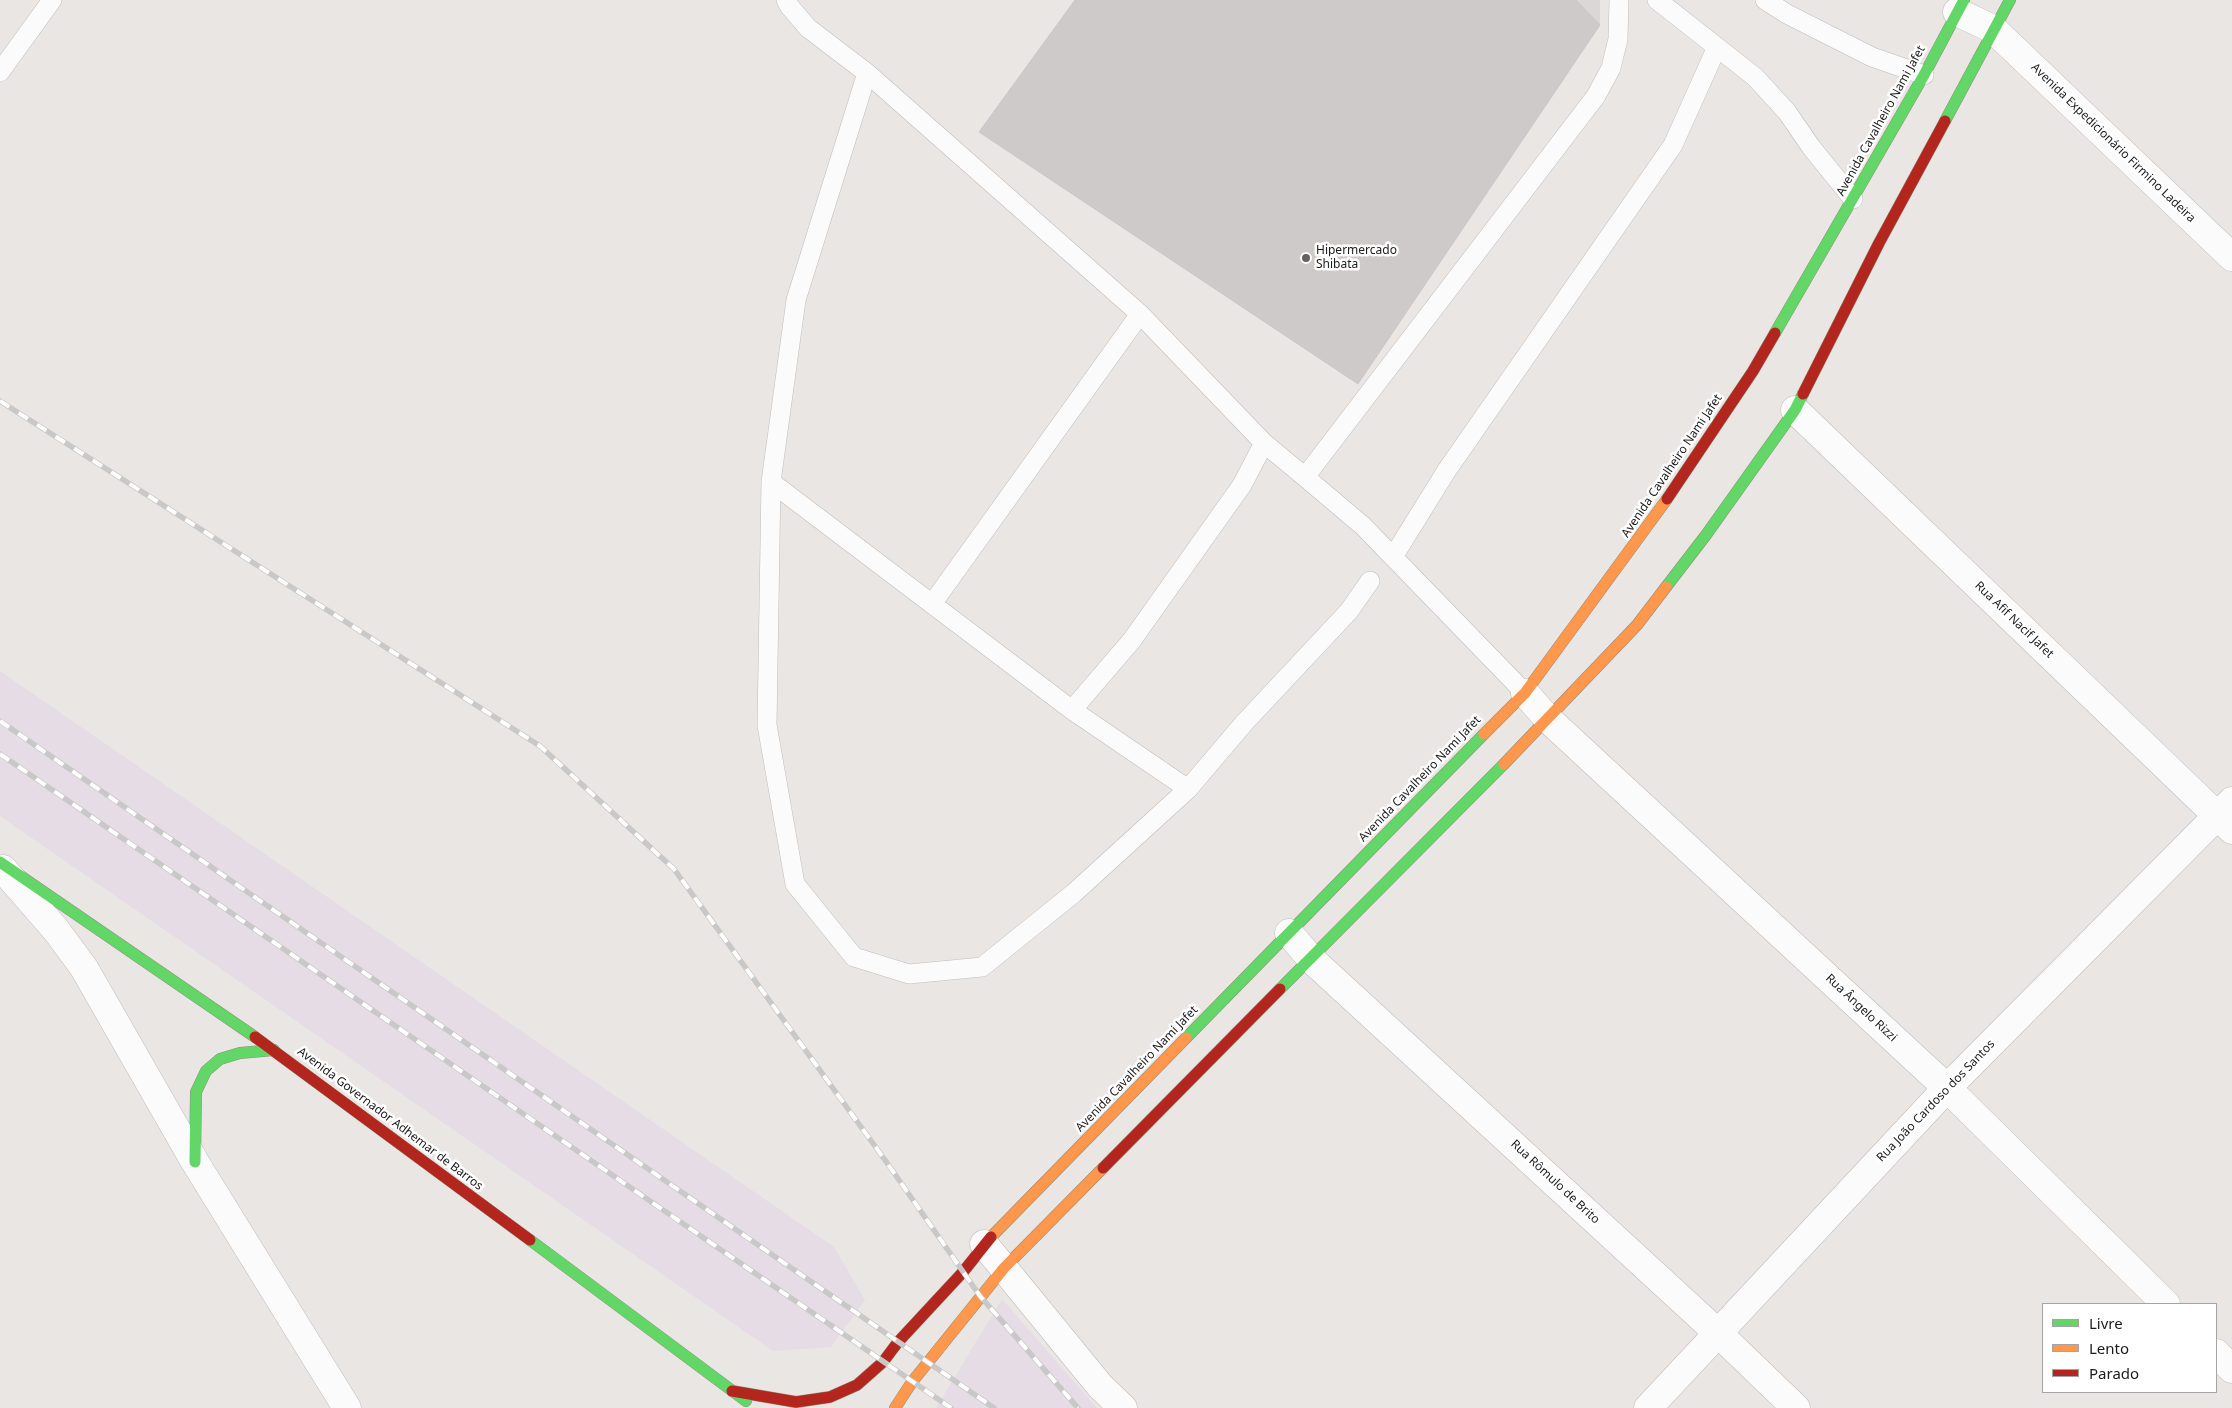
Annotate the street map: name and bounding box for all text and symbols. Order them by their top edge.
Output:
street label: Avenida Cavalheiro Nami Jafet [1834,43,1928,199]
street label: Avenida Expedicionário Firmino Ladeira [2028,60,2198,226]
place label: Hipermercado Shibata [1316,244,1397,272]
marker: Hipermercado Shibata [1300,252,1312,264]
street label: Avenida Cavalheiro Nami Jafet [1619,392,1725,540]
street label: Rua Afif Nacif Jafet [1972,579,2056,661]
street label: Avenida Cavalheiro Nami Jafet [1356,713,1484,845]
street label: Rua Ângelo Rizzi [1822,971,1900,1045]
street label: Avenida Cavalheiro Nami Jafet [1073,1003,1201,1135]
street label: Rua João Cardoso dos Santos [1874,1037,1998,1165]
street label: Avenida Governador Adhemar de Barros [294,1045,486,1193]
street label: Rua Rômulo de Brito [1508,1137,1602,1227]
legend [2042,1303,2217,1393]
text: Livre [2089,1313,2123,1333]
text: Lento [2089,1338,2129,1358]
text: Parado [2089,1363,2139,1383]

